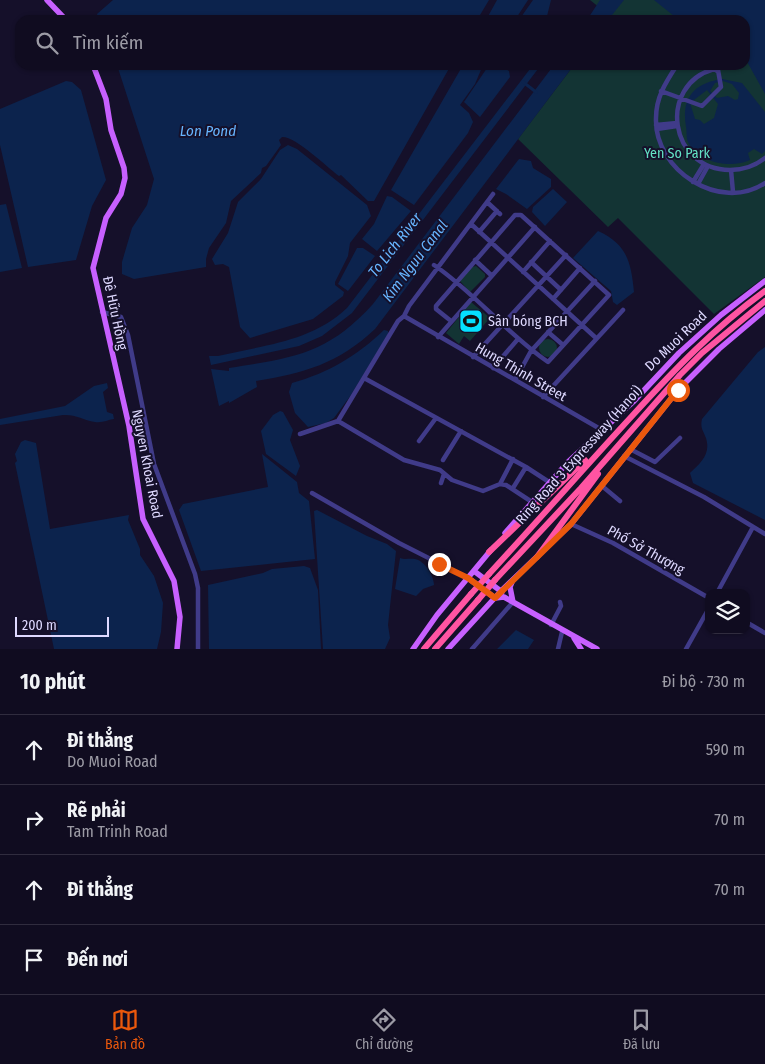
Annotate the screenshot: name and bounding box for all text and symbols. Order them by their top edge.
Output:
search box [15,15,750,70]
icon: search [33,29,61,57]
text: Tìm kiếm [73,31,143,54]
water label: Lon Pond [180,122,236,140]
park label: Yen So Park [644,145,711,162]
water label: To Lich River [364,209,426,281]
water label: Kim Nguu Canal [379,217,451,305]
street label: Đê Hữu Hồng [99,274,132,352]
street label: Do Muoi Road [642,307,710,375]
sports icon: Sân bóng BCH [458,308,484,334]
place label: Sân bóng BCH [488,313,568,330]
street label: Hung Thinh Street [472,339,570,405]
route start [667,379,690,402]
street label: Ring Road 3 Expressway (Hanoi) [512,382,646,528]
street label: Nguyen Khoai Road [128,408,166,520]
street label: Phố Sở Thượng [604,521,688,578]
route end [428,553,451,576]
map controls [705,589,750,634]
button: layers [705,589,750,634]
scale bar [15,614,109,637]
text: 200 m [22,617,57,634]
text: 10 phút [20,669,85,695]
text: Đi bộ · 730 m [662,672,745,691]
text: Đi thẳng [67,729,133,752]
icon: ahead [20,736,48,764]
text: 590 m [706,740,745,759]
text: Do Muoi Road [67,752,158,771]
text: Rẽ phải [67,799,126,822]
icon: right [20,806,48,834]
text: 70 m [714,810,745,829]
text: Tam Trinh Road [67,822,168,841]
icon: ahead [20,876,48,904]
text: Đi thẳng [67,878,133,901]
text: 70 m [714,880,745,899]
icon: arrive [20,946,48,974]
text: Đến nơi [67,948,128,971]
tab: Bản đồ [105,1006,145,1053]
tab: Chỉ đường [355,1006,413,1053]
tab: Đã lưu [623,1006,660,1053]

